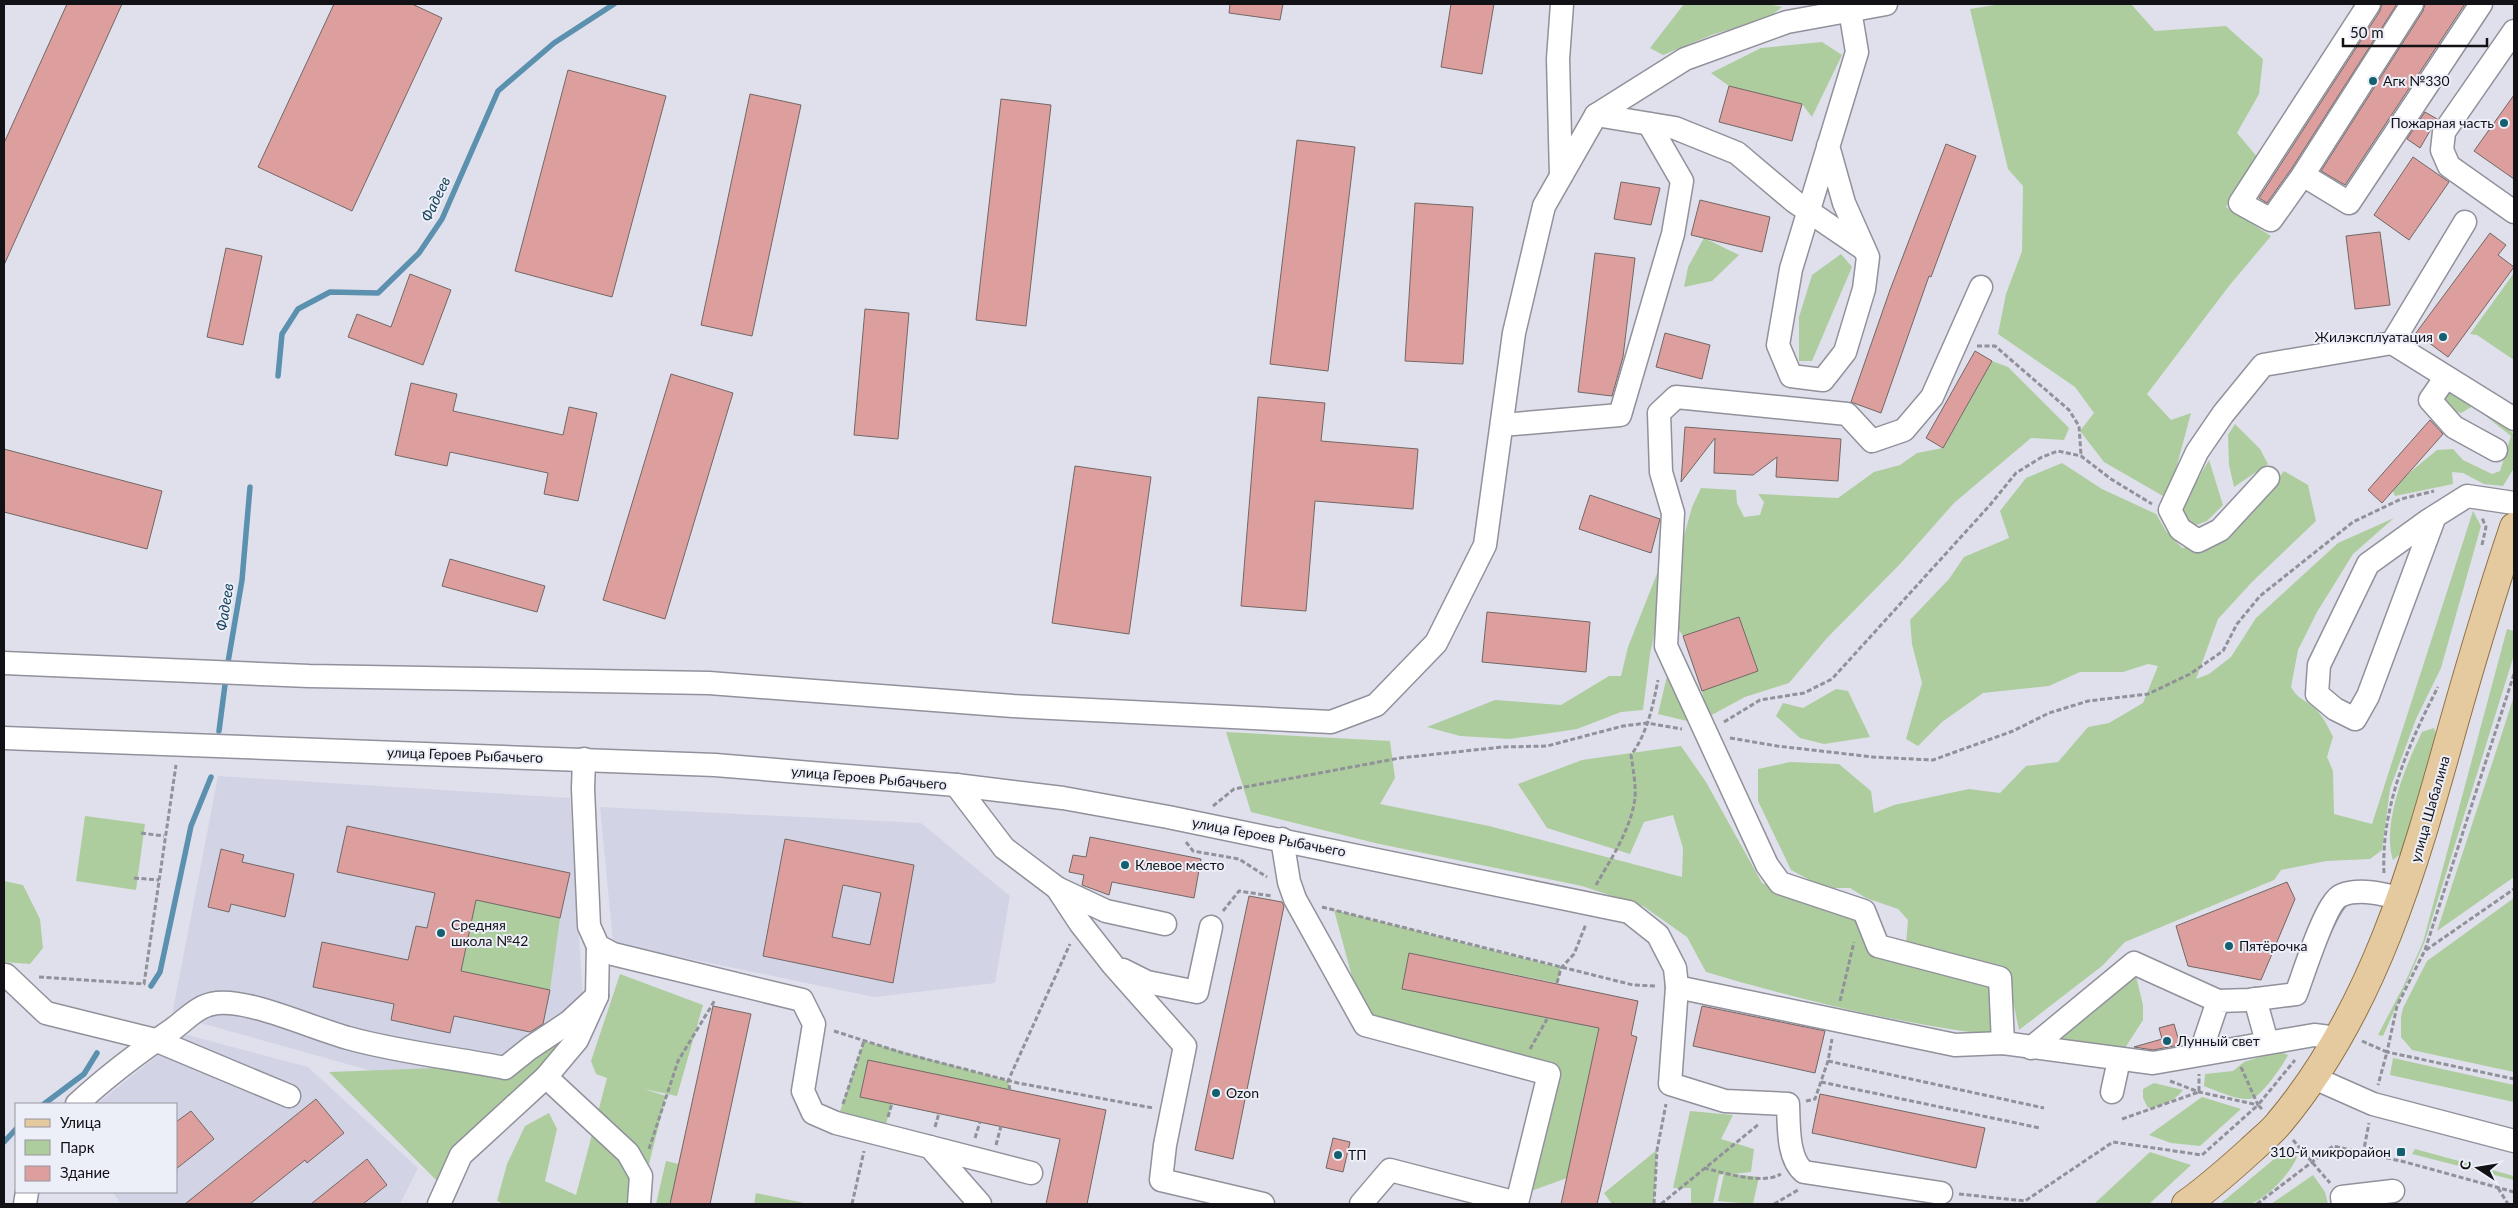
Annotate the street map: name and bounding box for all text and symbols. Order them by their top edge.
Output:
scale bar [2343,15,2487,47]
text: 50 m [2350,23,2384,41]
place label: Агк №330 [2383,72,2450,89]
marker: Агк №330 [2367,75,2379,87]
place label: Пожарная часть [2390,114,2494,131]
marker: Пожарная часть [2498,117,2510,129]
water label: Фадеев [417,173,454,224]
place label: Жилэксплуатация [2315,328,2433,345]
marker: Жилэксплуатация [2437,331,2449,343]
water label: Фадеев [211,582,237,632]
street label: улица Героев Рыбачьего [387,743,543,766]
street label: улица Шабалина [2406,754,2453,864]
street label: улица Героев Рыбачьего [790,762,948,793]
street label: улица Героев Рыбачьего [1191,813,1347,860]
place label: Клевое место [1135,856,1225,873]
marker: Клевое место [1119,859,1131,871]
place label: Средняя школа №42 [451,916,528,949]
marker: Средняя школа №42 [435,927,447,939]
place label: Пятёрочка [2239,937,2307,954]
marker: Пятёрочка [2223,940,2235,952]
place label: Лунный свет [2176,1032,2260,1049]
marker: Лунный свет [2161,1035,2173,1047]
place label: Ozon [1226,1084,1259,1101]
marker: Ozon [1210,1087,1222,1099]
legend [15,1103,178,1193]
text: Улица [60,1113,101,1131]
text: Парк [60,1138,95,1156]
place label: 310-й микрорайон [2270,1143,2391,1160]
north arrow [2453,1143,2503,1193]
place label: ТП [1348,1146,1367,1163]
marker: 310-й микрорайон [2395,1146,2407,1158]
marker: ТП [1332,1149,1344,1161]
text: С [2456,1158,2474,1171]
text: Здание [60,1163,110,1181]

